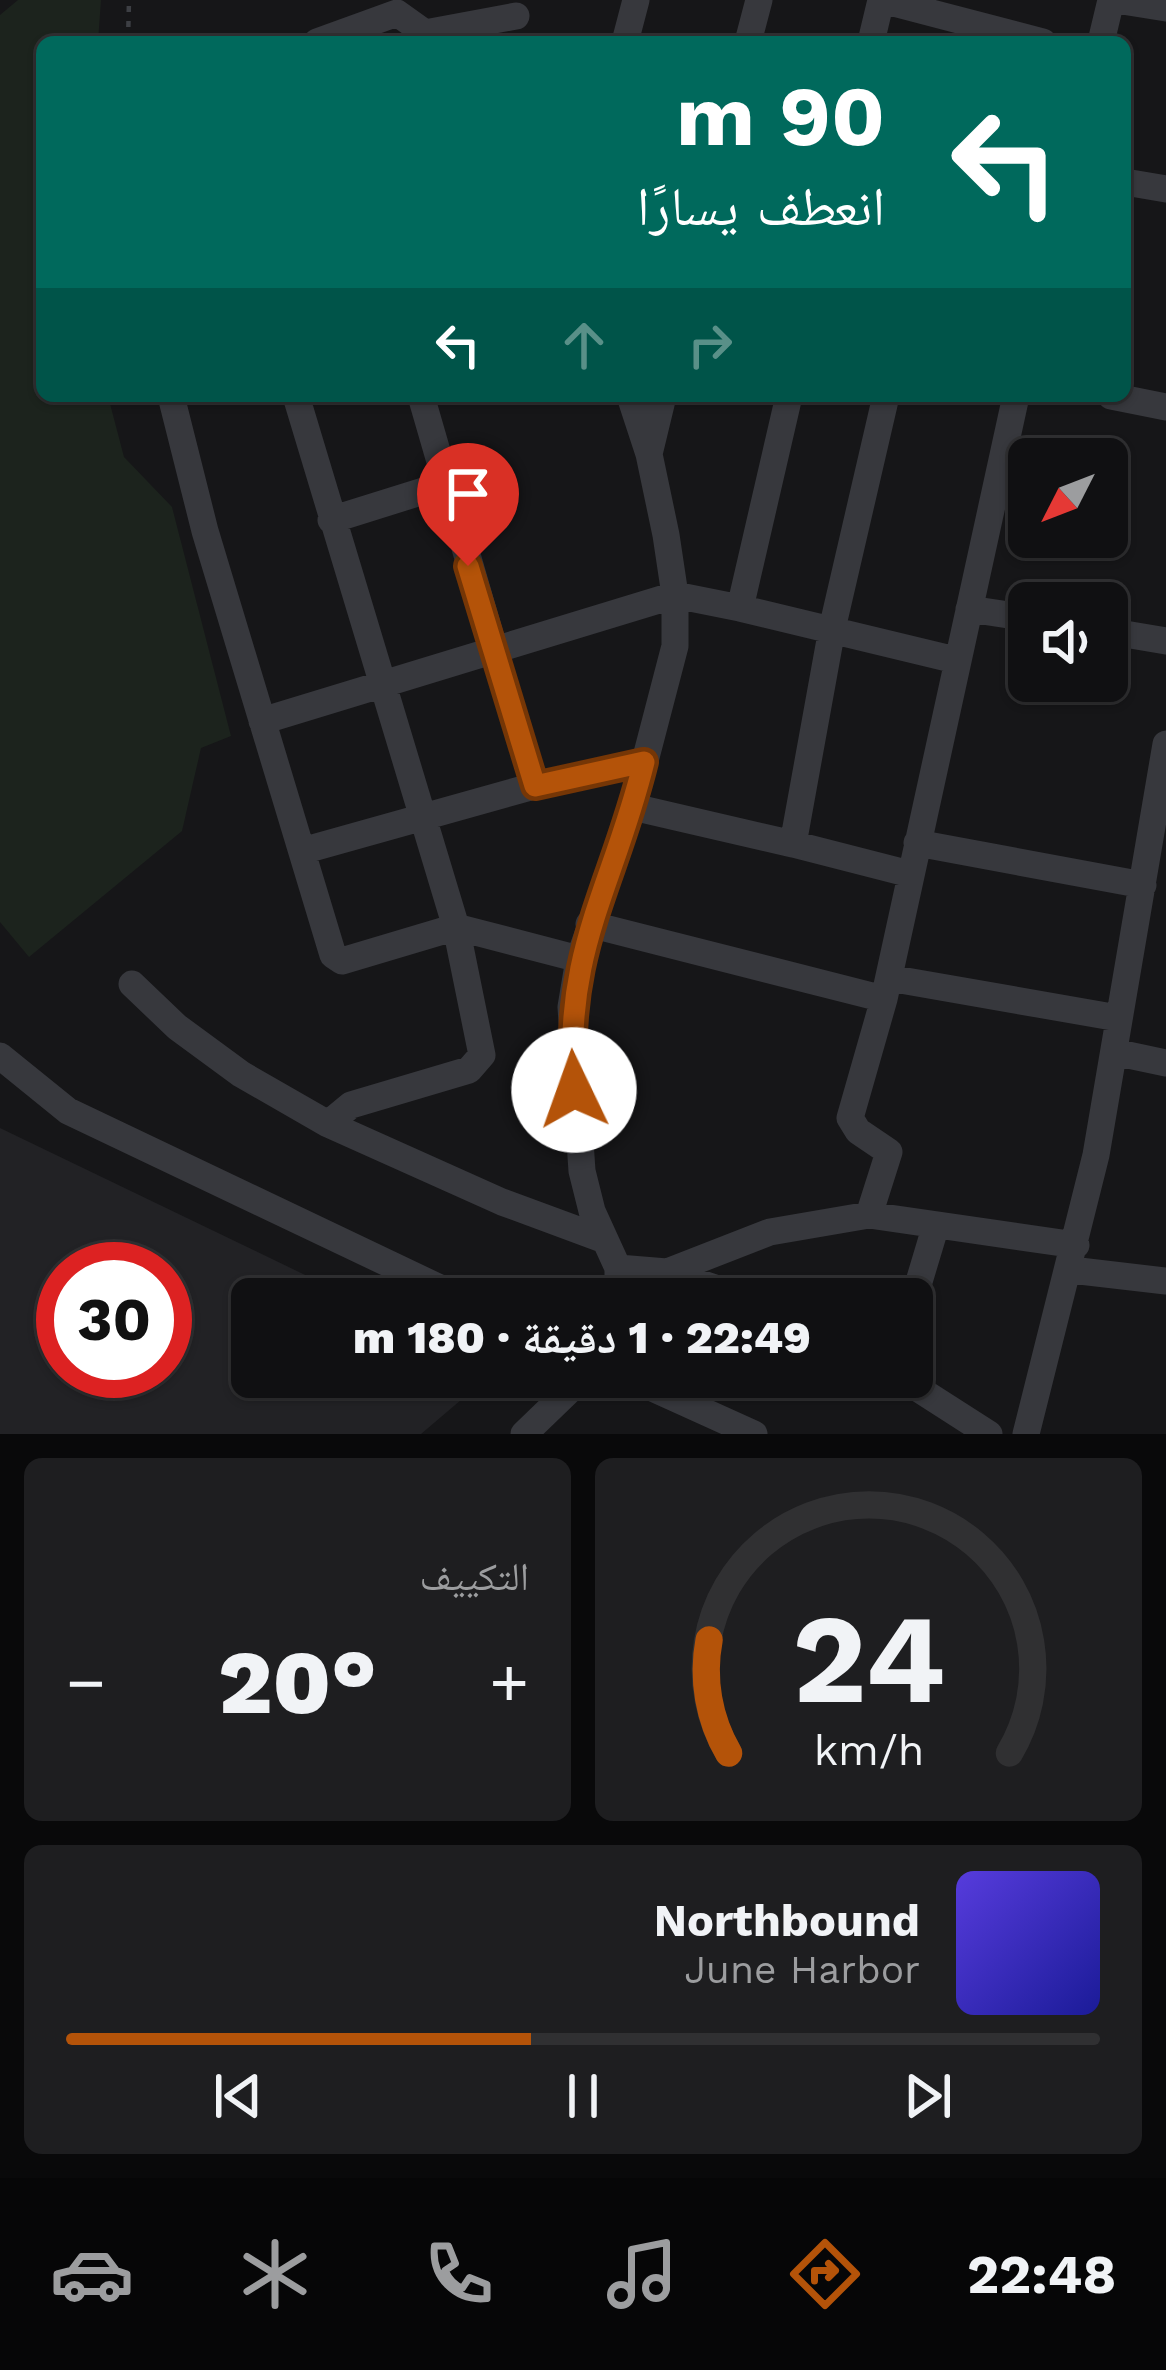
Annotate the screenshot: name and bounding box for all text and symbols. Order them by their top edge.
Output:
text: 90 m [676,67,885,165]
icon: left [927,84,1083,240]
text: انعطف يسارًا [637,175,885,238]
icon: left [425,312,491,378]
icon: ahead [551,312,617,378]
icon: right [677,312,743,378]
north arrow [1008,438,1128,558]
map controls [1008,438,1128,702]
pin [417,443,519,566]
icon: arrive [435,461,501,527]
button: sound [1008,582,1128,702]
position arrow [511,1027,637,1153]
speed limit sign: 30 [36,1242,192,1398]
text: 22:49 · 1 دقيقة · 180 m [353,1311,811,1364]
text: التكييف [420,1554,529,1599]
text: 24 [792,1586,945,1732]
text: 20° [218,1629,377,1735]
text: − [66,1644,106,1721]
text: + [489,1644,529,1721]
text: km/h [813,1724,924,1774]
text: Northbound [654,1894,920,1947]
text: June Harbor [684,1947,920,1992]
icon: previous [205,2063,271,2129]
icon: pause [550,2063,616,2129]
icon: next [895,2063,961,2129]
icon: car [50,2232,134,2316]
icon: climate [233,2232,317,2316]
icon: phone [417,2232,501,2316]
icon: music [600,2232,684,2316]
icon: directions [783,2232,867,2316]
text: 22:48 [967,2243,1116,2306]

